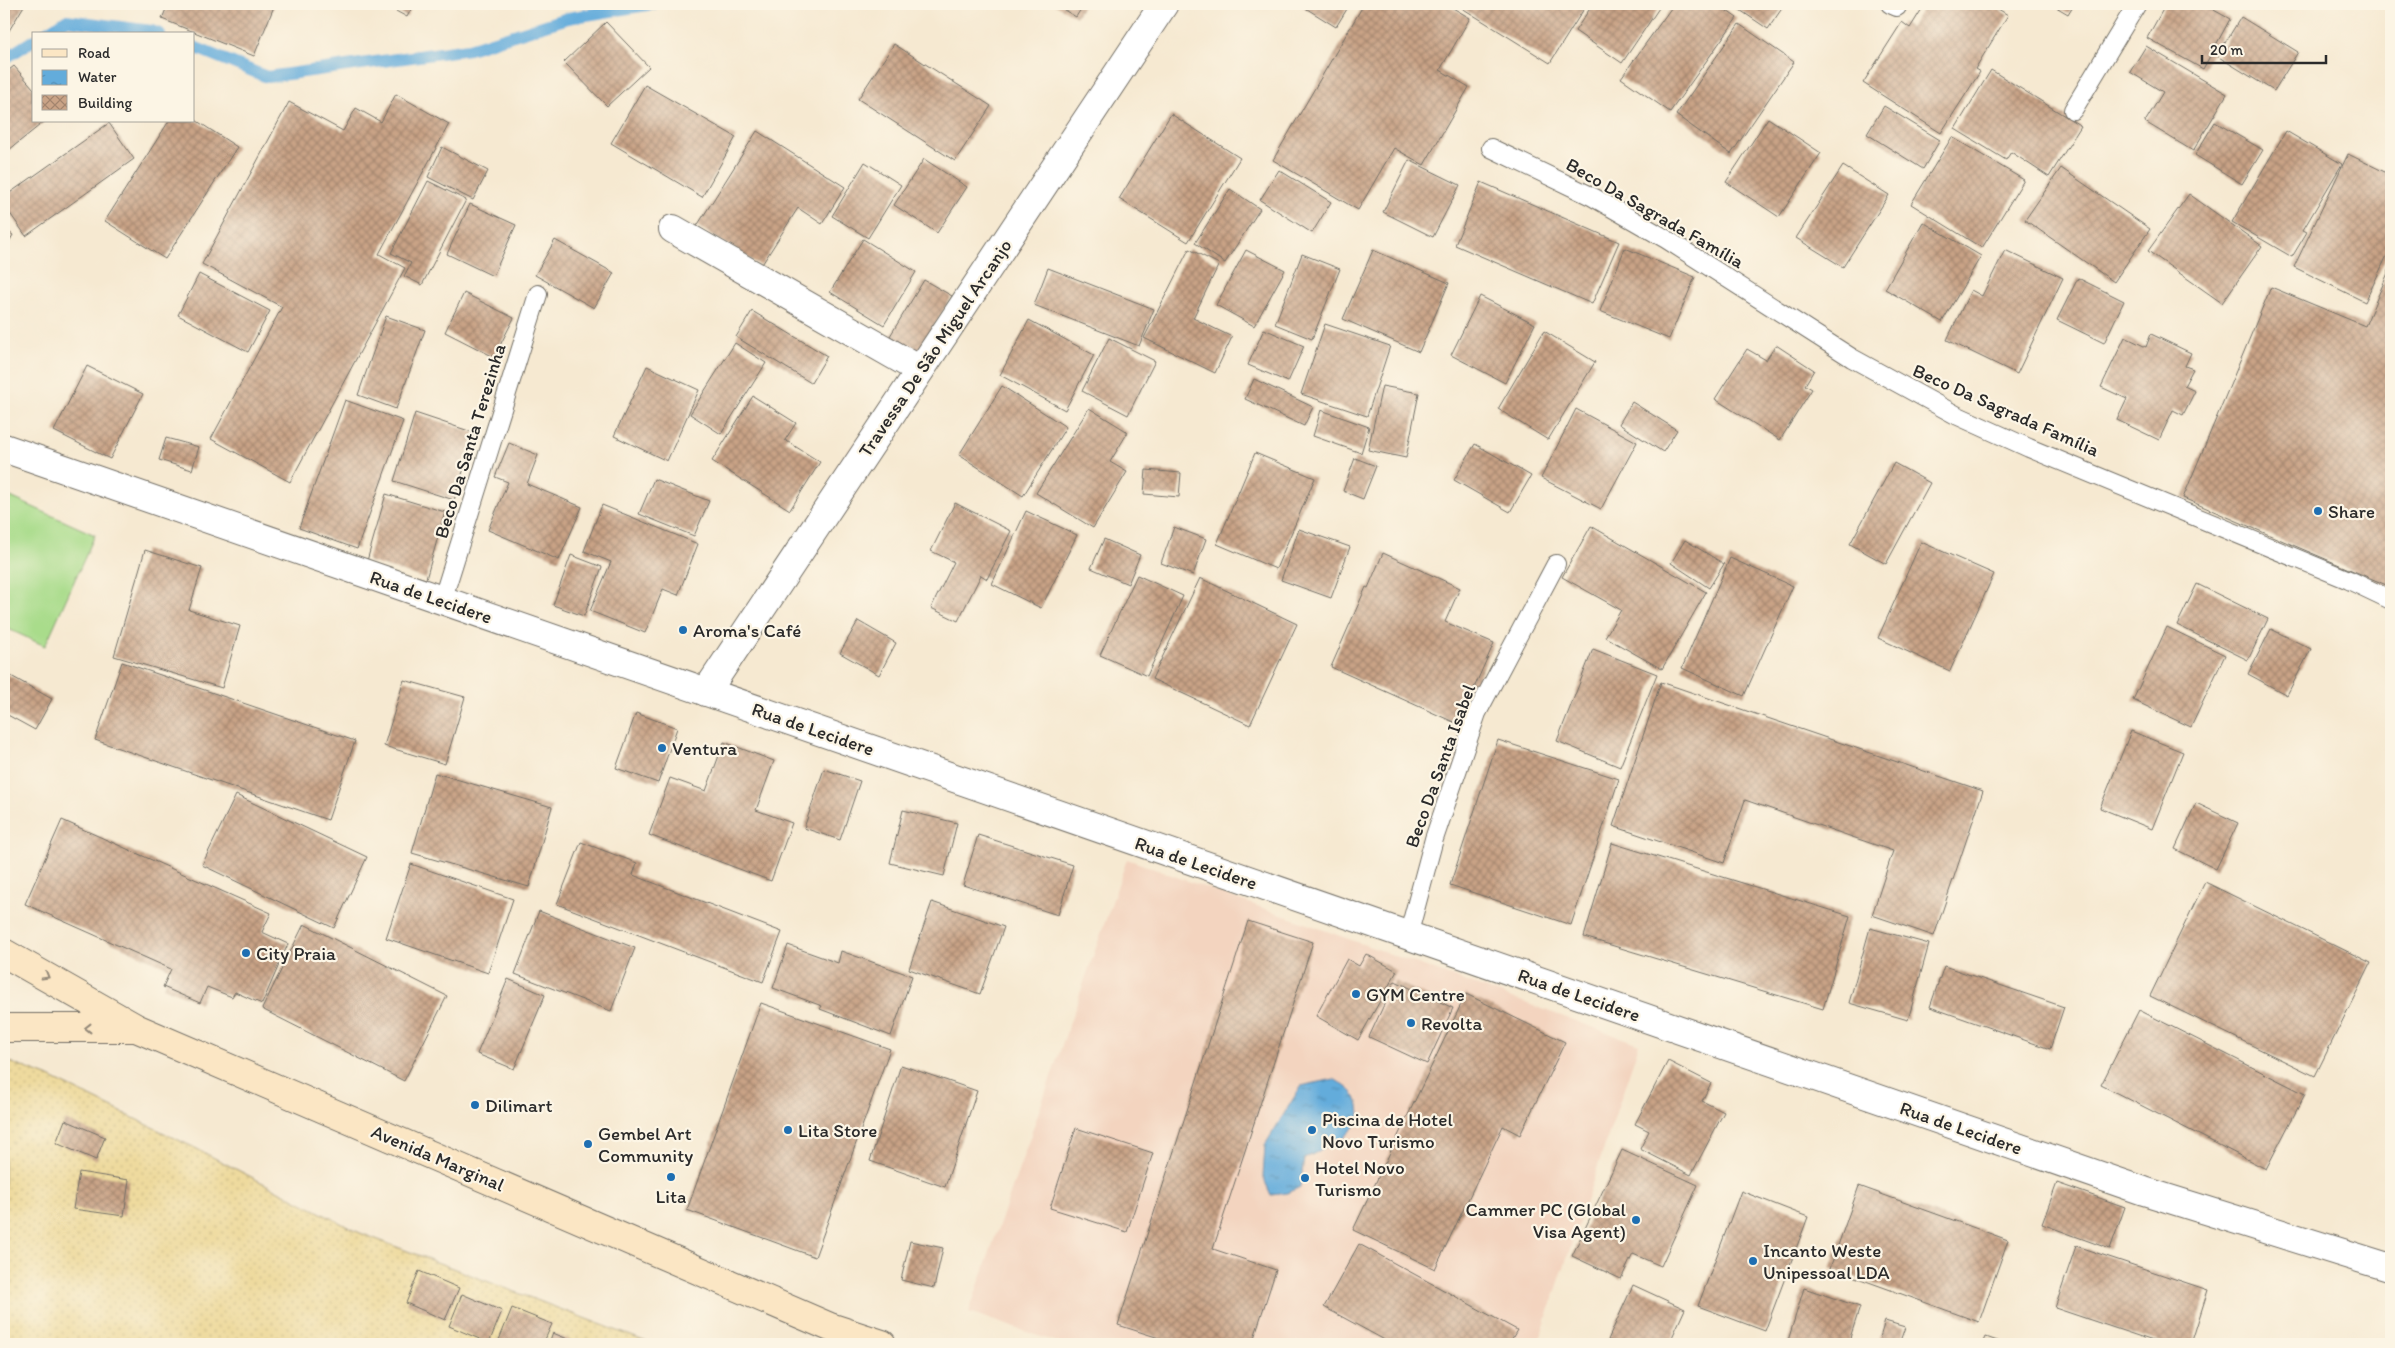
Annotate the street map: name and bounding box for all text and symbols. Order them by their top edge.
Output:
legend [32,32,195,122]
scale bar [2202,32,2326,64]
text: 20 m [2210,41,2244,59]
text: Road [78,44,111,62]
text: Water [78,68,117,86]
text: Building [78,94,132,112]
street label: Beco Da Sagrada Família [1562,153,1748,273]
street label: Travessa De São Miguel Arcanjo [853,235,1017,461]
street label: Beco Da Santa Terezinha [429,341,511,541]
street label: Beco Da Sagrada Família [1909,358,2103,462]
place label: Share [2328,500,2375,523]
marker: Share [2312,505,2324,517]
street label: Rua de Lecidere [367,565,495,629]
place label: Aroma's Café [693,619,801,642]
marker: Aroma's Café [677,624,689,636]
street label: Beco Da Santa Isabel [1400,681,1480,851]
street label: Rua de Lecidere [749,697,877,761]
place label: Ventura [672,737,737,760]
marker: Ventura [656,742,668,754]
street label: Rua de Lecidere [1132,831,1260,895]
place label: City Praia [256,942,336,965]
marker: City Praia [240,947,252,959]
street label: Rua de Lecidere [1515,963,1643,1027]
one-way arrow [41,970,50,980]
place label: GYM Centre [1366,983,1465,1006]
marker: GYM Centre [1350,988,1362,1000]
place label: Revolta [1421,1012,1482,1035]
marker: Revolta [1405,1017,1417,1029]
one-way arrow [83,1023,91,1033]
place label: Dilimart [485,1094,553,1117]
street label: Rua de Lecidere [1897,1096,2025,1160]
marker: Dilimart [469,1099,481,1111]
place label: Piscina de Hotel Novo Turismo [1322,1108,1453,1153]
place label: Lita Store [798,1119,877,1142]
street label: Avenida Marginal [368,1120,508,1197]
place label: Gembel Art Community [598,1122,693,1167]
marker: Lita Store [782,1124,794,1136]
marker: Piscina de Hotel Novo Turismo [1306,1124,1318,1136]
marker: Gembel Art Community [582,1138,594,1150]
place label: Hotel Novo Turismo [1315,1156,1405,1201]
marker: Lita [665,1171,677,1183]
marker: Hotel Novo Turismo [1299,1172,1311,1184]
place label: Lita [656,1185,686,1208]
place label: Cammer PC (Global Visa Agent) [1465,1198,1627,1243]
marker: Cammer PC (Global Visa Agent) [1630,1214,1642,1226]
place label: Incanto Weste Unipessoal LDA [1763,1239,1890,1284]
marker: Incanto Weste Unipessoal LDA [1747,1255,1759,1267]

